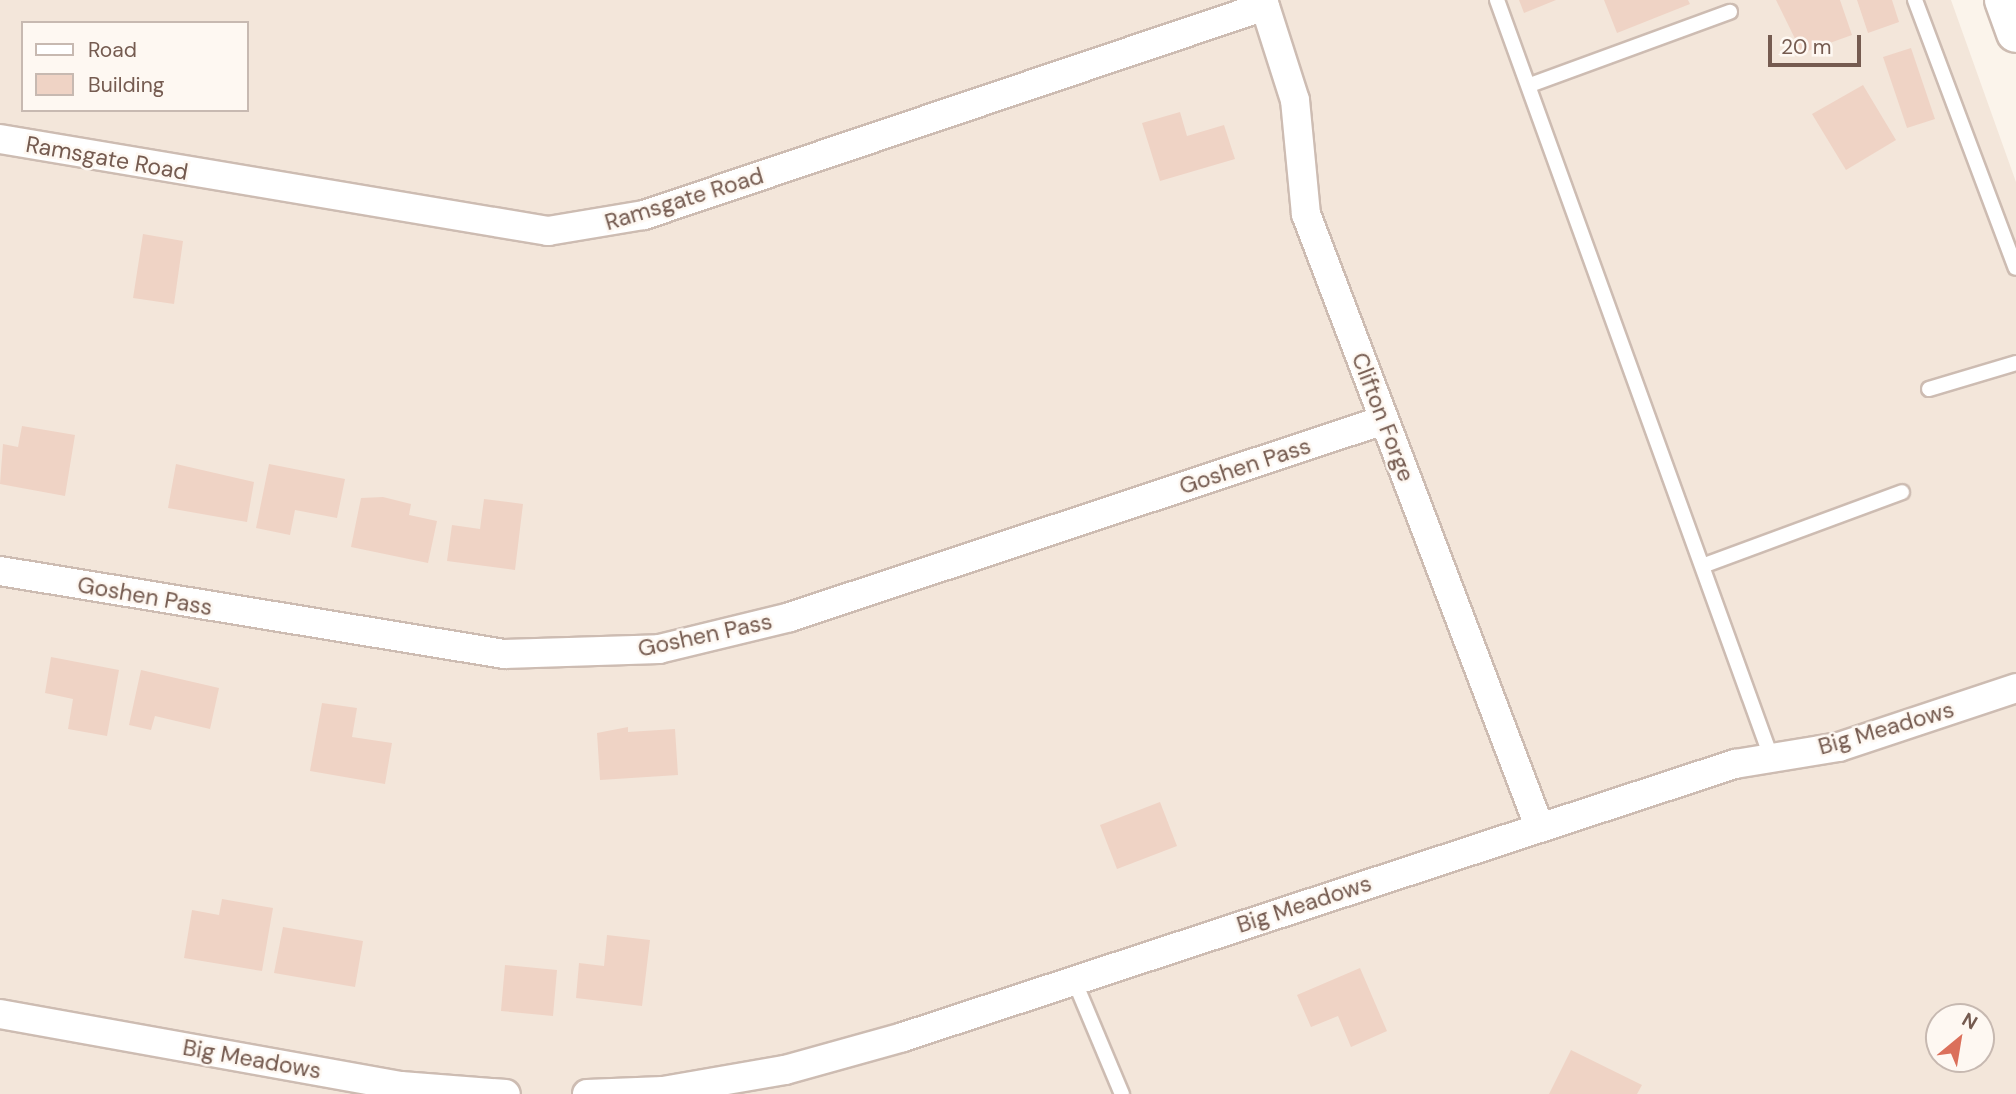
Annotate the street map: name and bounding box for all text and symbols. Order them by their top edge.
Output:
legend [21,21,248,112]
scale bar [1771,21,1864,65]
text: 20 m [1781,33,1832,61]
text: Road [88,36,137,64]
text: Building [88,71,164,99]
street label: Ramsgate Road [24,130,190,186]
street label: Ramsgate Road [601,162,767,236]
street label: Clifton Forge [1346,349,1420,485]
street label: Goshen Pass [1176,432,1314,500]
street label: Goshen Pass [75,571,215,621]
street label: Goshen Pass [635,607,775,663]
street label: Big Meadows [1815,695,1957,761]
street label: Big Meadows [1233,869,1375,939]
north arrow [1925,1003,1995,1073]
text: N [1957,1007,1982,1035]
street label: Big Meadows [181,1033,323,1085]

